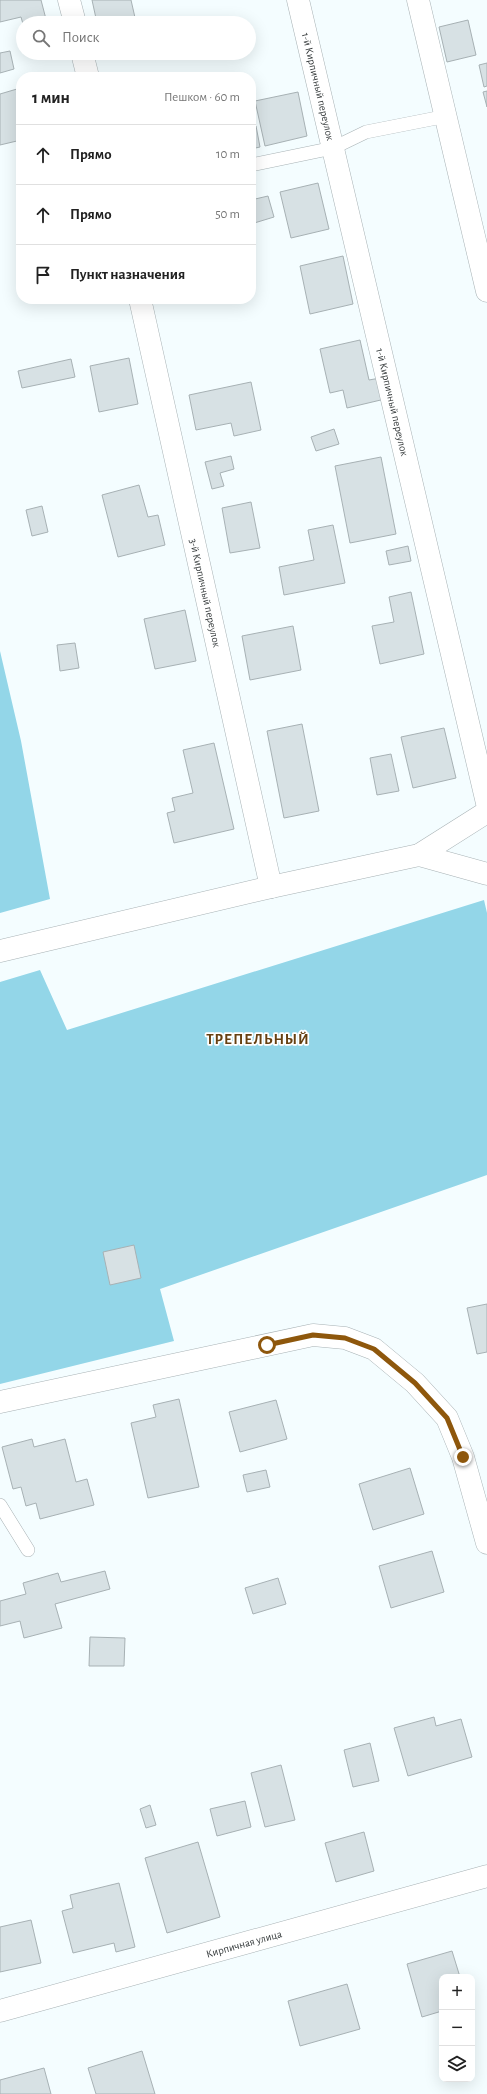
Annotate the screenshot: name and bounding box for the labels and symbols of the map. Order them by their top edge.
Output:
street label: 1-й Кирпичный переулок [300,32,336,142]
street label: 1-й Кирпичный переулок [374,347,410,457]
street label: 3-й Кирпичный переулок [188,537,222,648]
district label: ТРЕПЕЛЬНЫЙ [206,1031,310,1047]
route start [258,1336,276,1354]
route end [454,1448,472,1466]
street label: Кирпичная улица [205,1928,283,1960]

